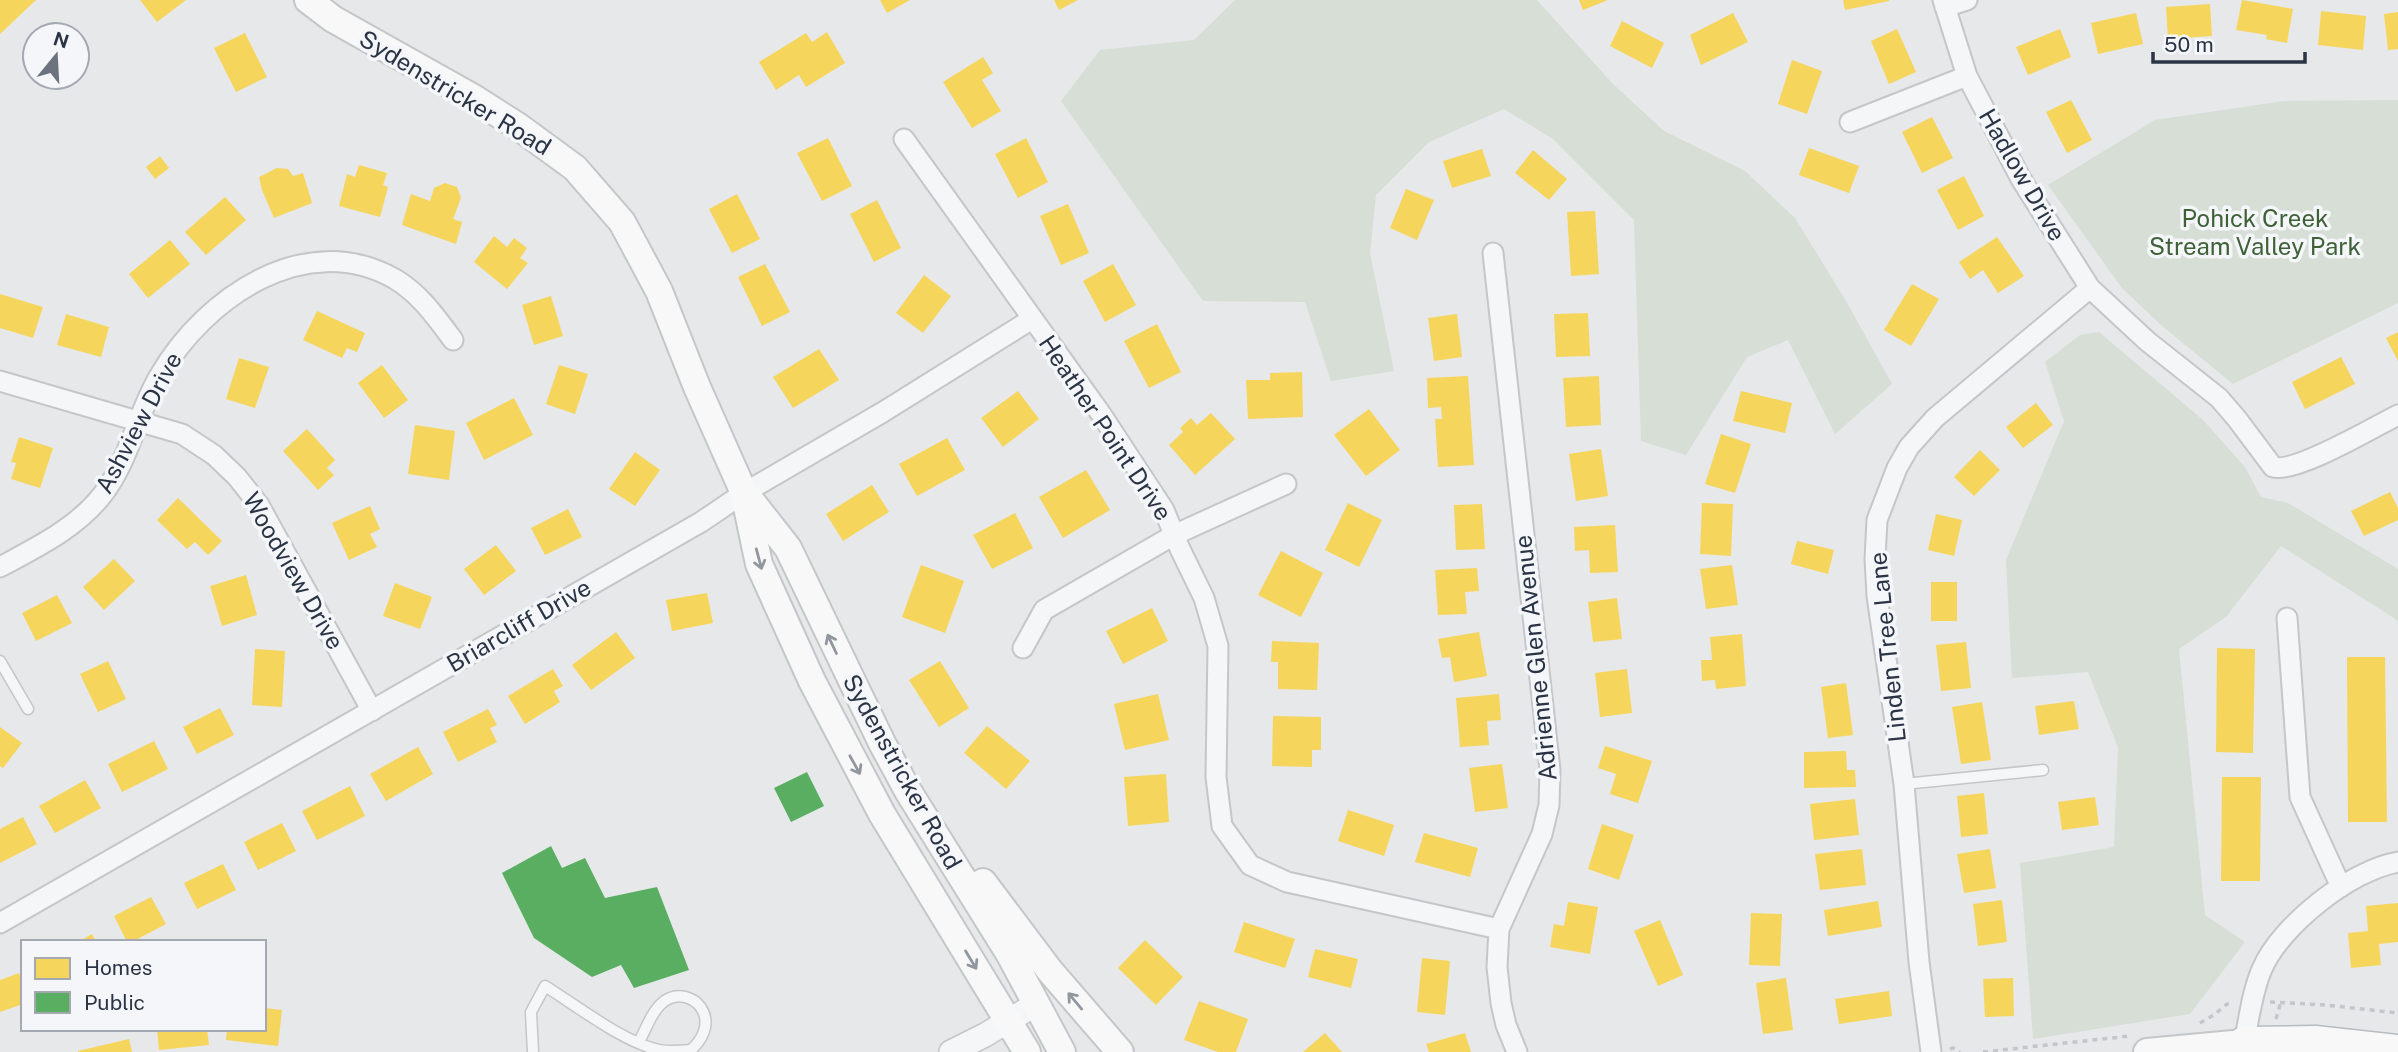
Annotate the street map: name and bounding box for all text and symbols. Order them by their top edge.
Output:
north arrow [21,21,91,91]
scale bar [2153,21,2305,65]
street label: Sydenstricker Road [355,24,556,160]
text: N [51,27,72,53]
text: 50 m [2164,32,2214,57]
street label: Hadlow Drive [1974,103,2072,246]
park label: Pohick Creek Stream Valley Park [2149,204,2361,260]
street label: Heather Point Drive [1034,330,1178,525]
street label: Ashview Drive [89,347,187,498]
street label: Woodview Drive [238,487,350,654]
street label: Adrienne Glen Avenue [1508,534,1562,782]
one-way arrow [753,547,766,570]
street label: Linden Tree Lane [1863,551,1911,744]
street label: Briarcliff Drive [442,573,595,678]
one-way arrow [825,634,838,655]
street label: Sydenstricker Road [838,669,968,874]
one-way arrow [849,754,862,775]
legend [21,940,266,1031]
one-way arrow [965,950,979,970]
text: Homes [84,955,152,980]
text: Public [84,990,145,1015]
one-way arrow [1067,992,1083,1010]

